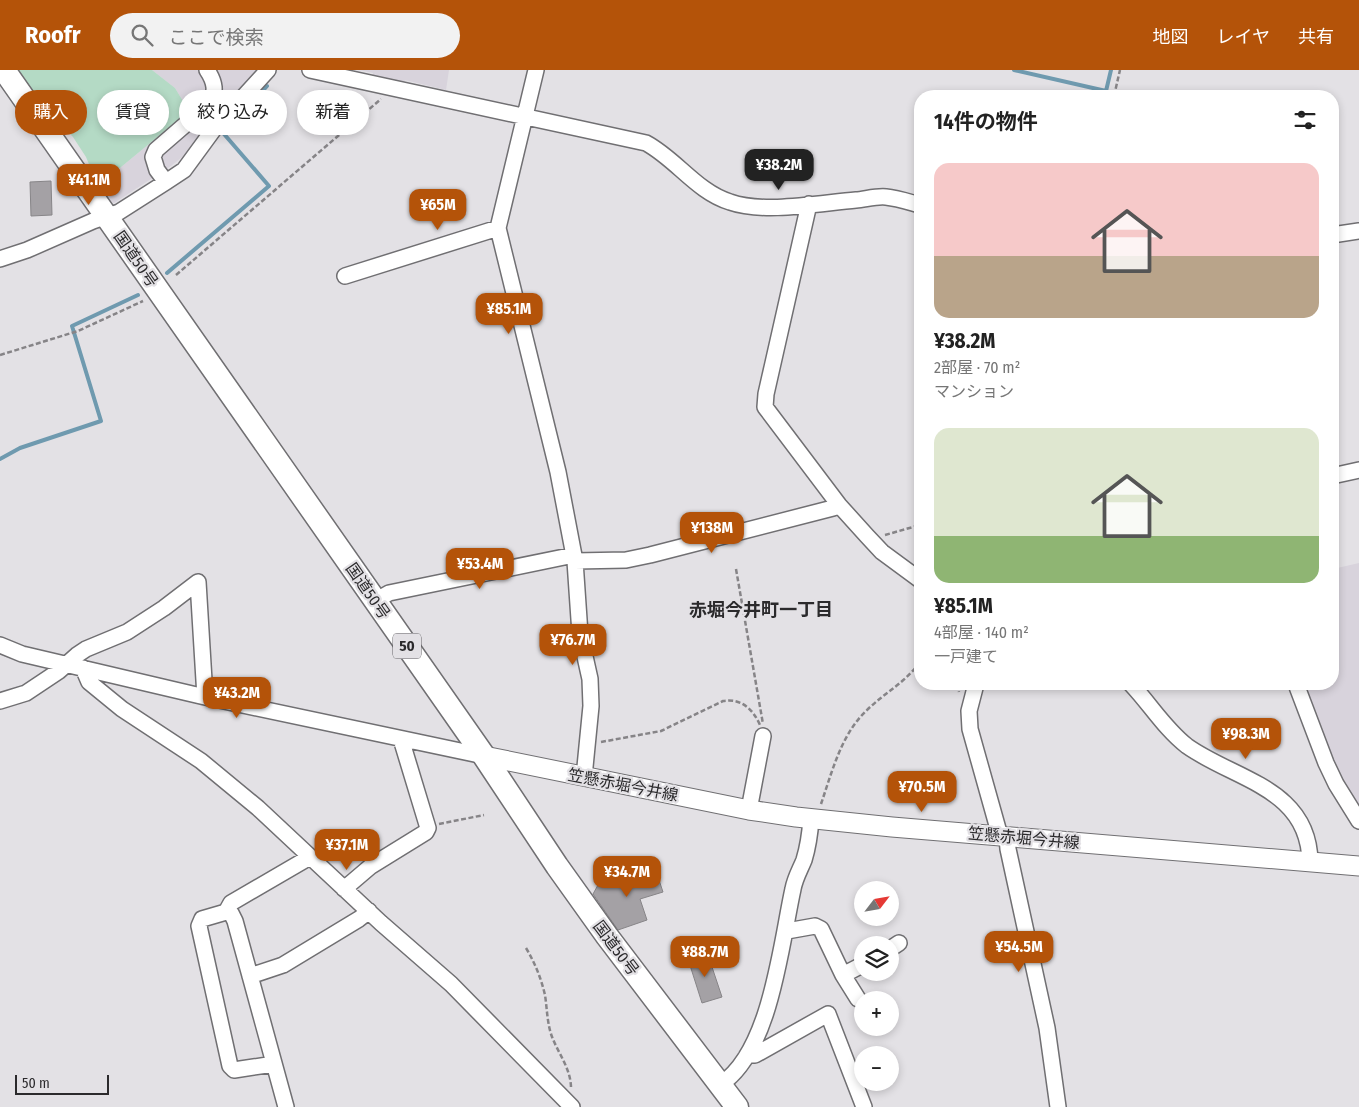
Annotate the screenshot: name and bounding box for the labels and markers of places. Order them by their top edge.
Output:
pin: ¥38.2M [738,148,820,191]
pin: ¥41.1M [48,164,130,206]
pin: ¥65M [408,189,468,231]
pin: ¥85.1M [468,292,550,335]
pin: ¥138M [677,512,747,554]
pin: ¥53.4M [439,548,521,590]
pin: ¥76.7M [532,624,614,666]
pin: ¥43.2M [196,676,278,719]
pin: ¥98.3M [1205,718,1287,760]
pin: ¥70.5M [881,770,963,813]
pin: ¥37.1M [306,828,388,871]
pin: ¥34.7M [586,856,668,898]
pin: ¥54.5M [978,930,1060,973]
pin: ¥88.7M [664,936,746,978]

